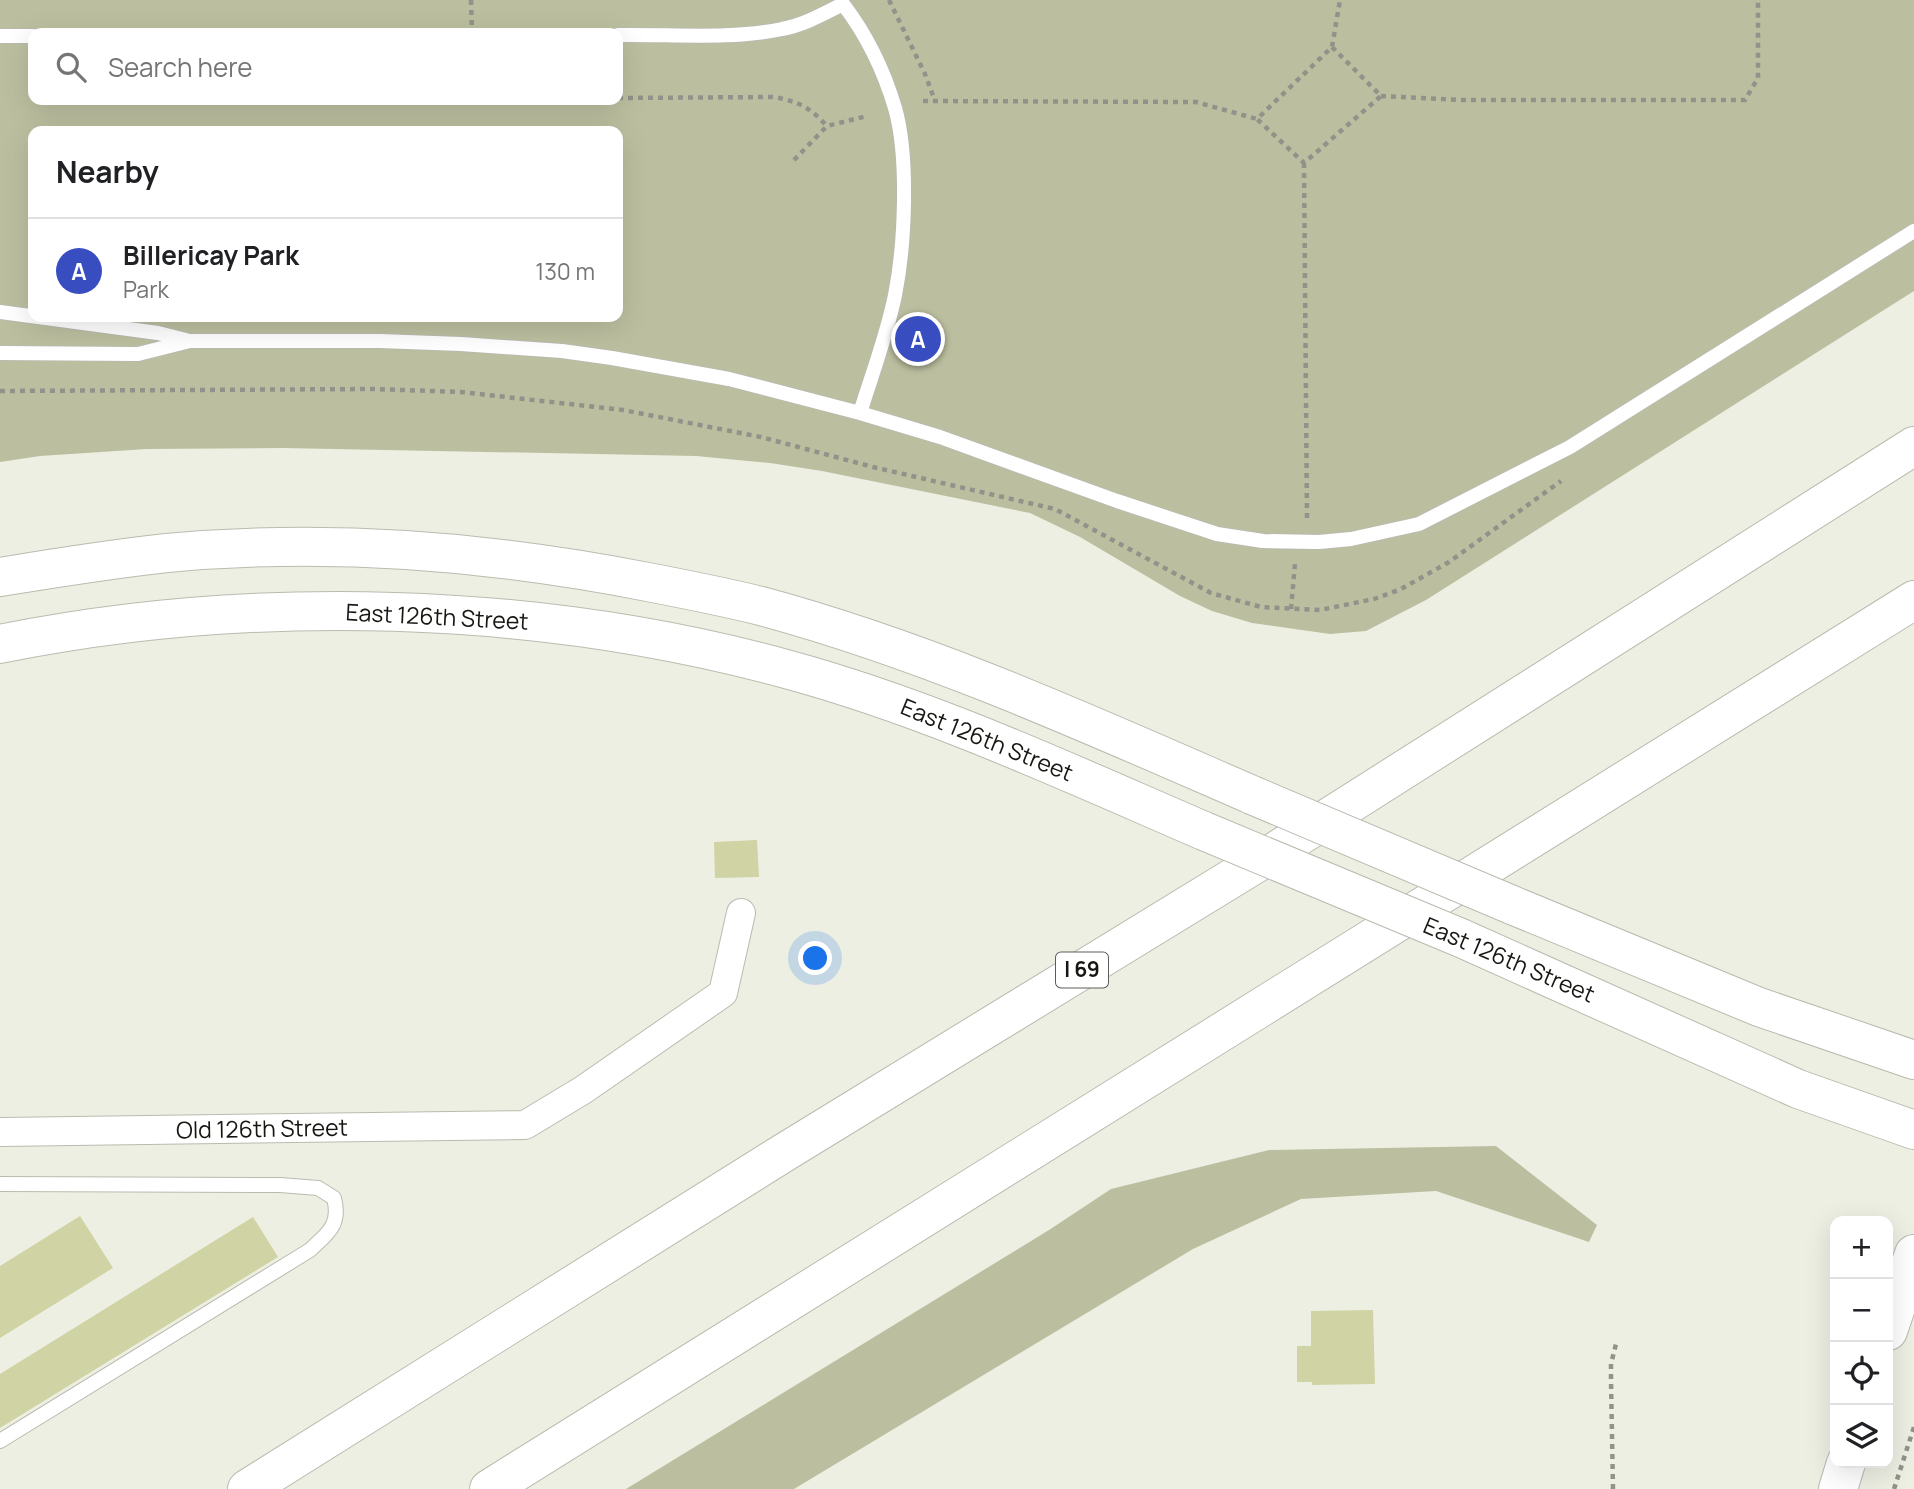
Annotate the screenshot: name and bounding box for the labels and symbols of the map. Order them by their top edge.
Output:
pin: A [895,313,941,365]
street label: East 126th Street [345,595,529,637]
street label: East 126th Street [896,690,1078,788]
street label: East 126th Street [1419,909,1600,1010]
your location [798,941,832,975]
road number: I 69 [1056,953,1108,988]
street label: Old 126th Street [176,1111,348,1145]

